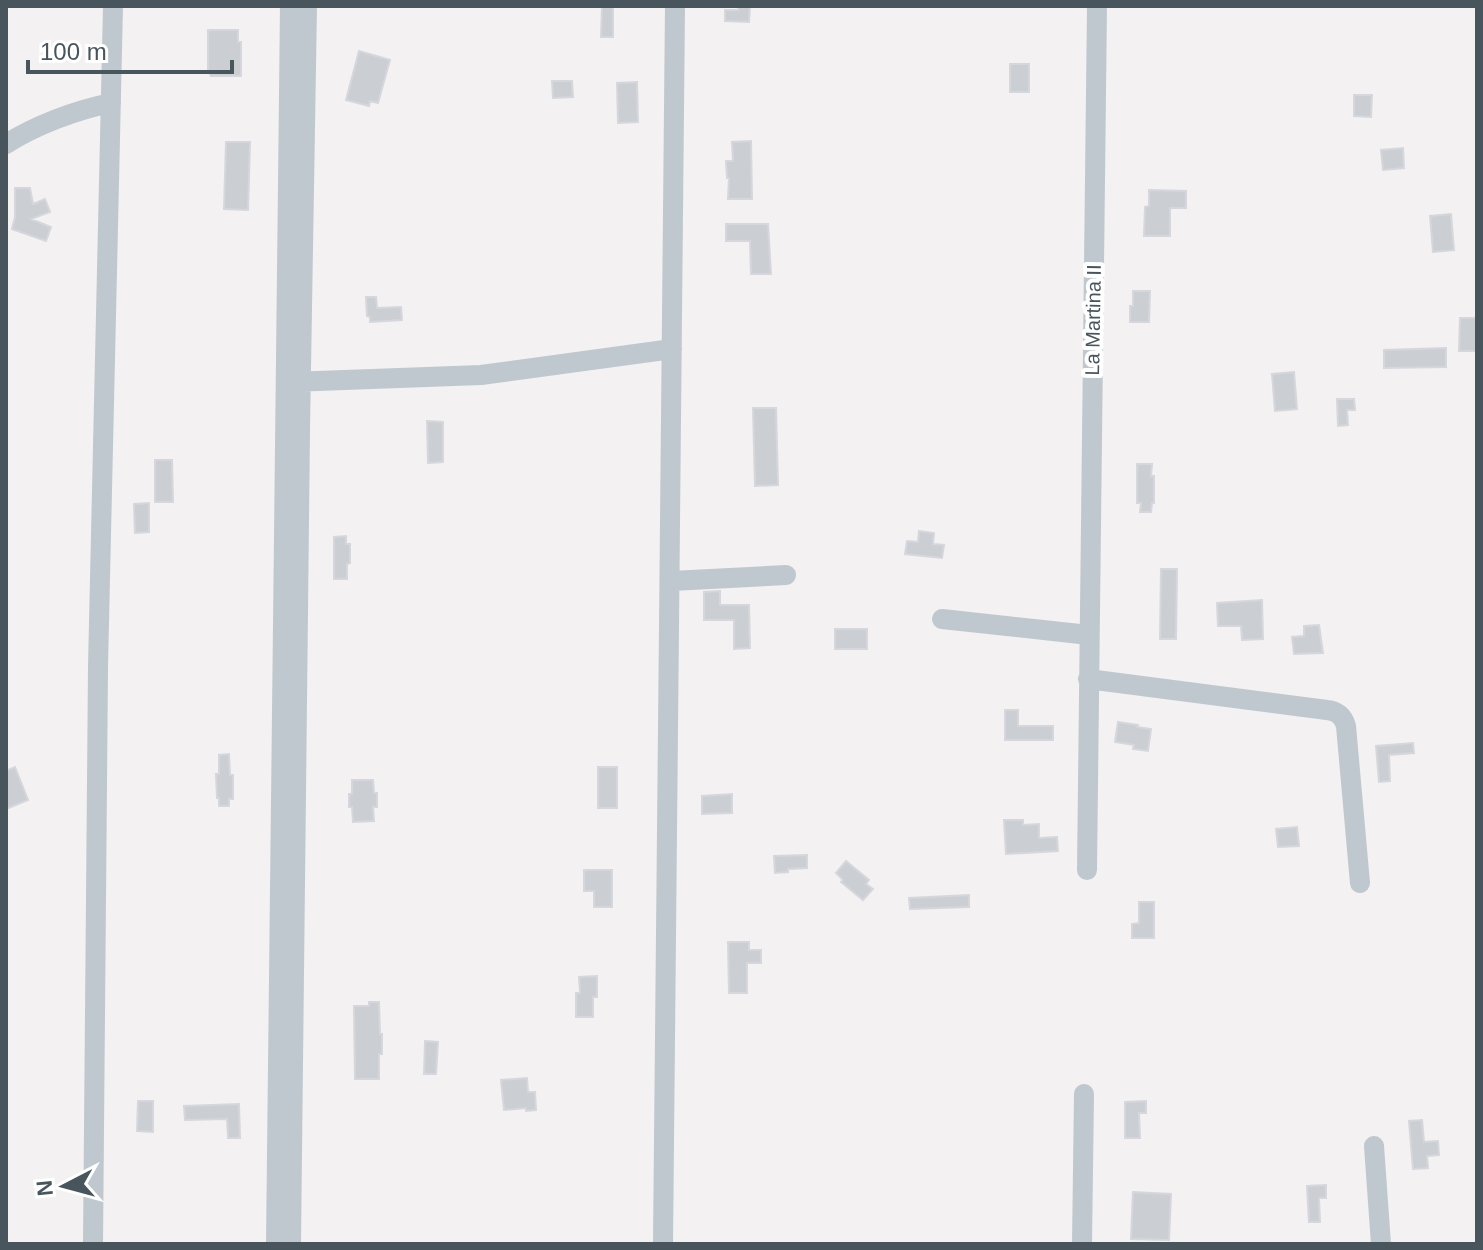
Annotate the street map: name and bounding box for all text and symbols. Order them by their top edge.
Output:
scale bar [28,24,232,74]
text: 100 m [40,38,107,65]
street label: La Martina II [1081,264,1105,376]
north arrow [24,1146,104,1226]
text: N [31,1179,58,1197]

